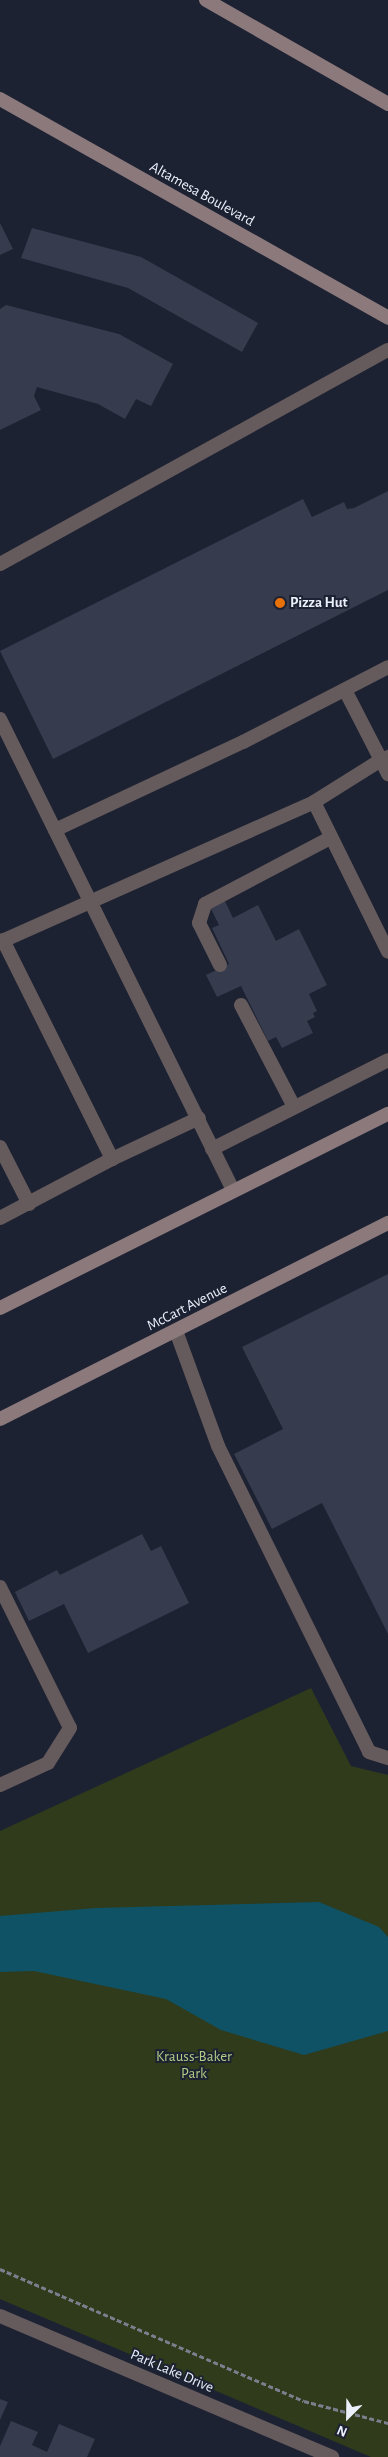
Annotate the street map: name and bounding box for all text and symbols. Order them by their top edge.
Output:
street label: Altamesa Boulevard [147,158,257,230]
place label: Pizza Hut [290,594,348,612]
marker: Pizza Hut [274,597,286,609]
street label: McCart Avenue [144,1279,230,1335]
park label: Krauss-Baker Park [156,2047,232,2082]
street label: Park Lake Drive [128,2345,216,2397]
north arrow [323,2392,373,2442]
text: N [335,2422,349,2439]

